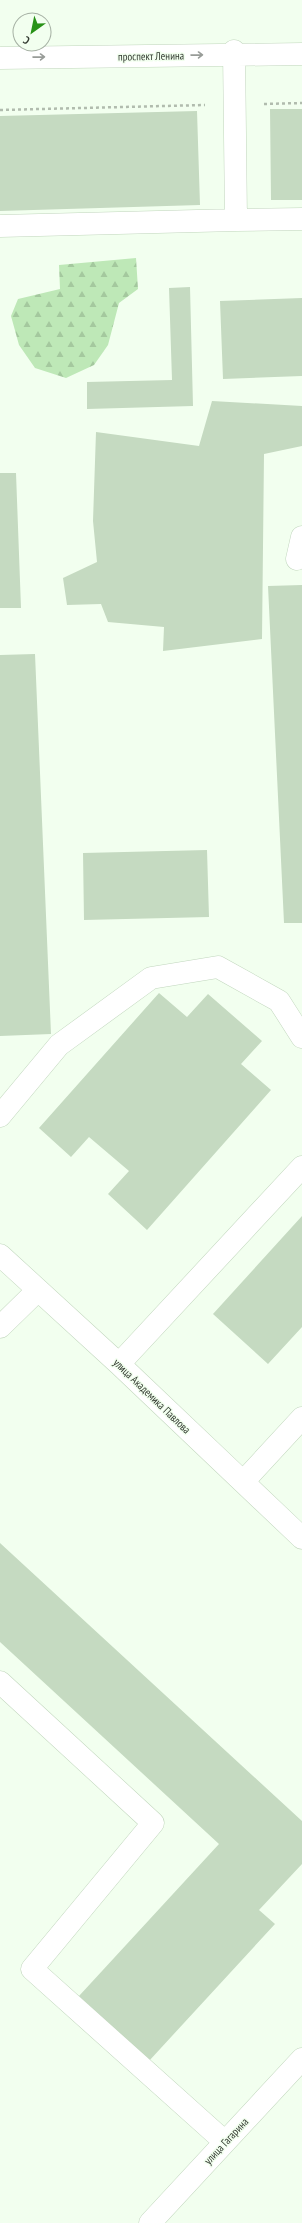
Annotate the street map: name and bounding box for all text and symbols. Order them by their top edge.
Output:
north arrow [12,12,52,52]
text: С [21,33,32,48]
street label: проспект Ленина [118,48,184,64]
one-way arrow [190,51,203,59]
one-way arrow [32,53,45,61]
street label: улица Академика Павлова [110,1356,194,1436]
street label: улица Гагарина [201,2115,251,2167]

